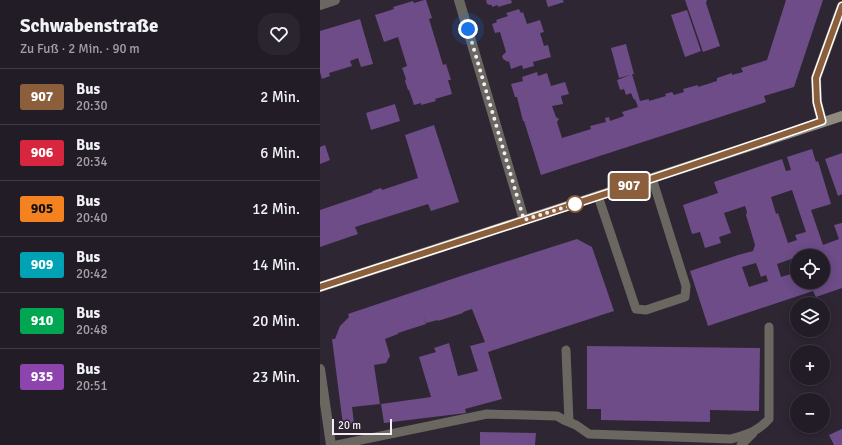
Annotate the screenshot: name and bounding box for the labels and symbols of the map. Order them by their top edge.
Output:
your location [458,19,478,39]
line badge: 907 [606,173,652,199]
unlabelled marker [566,195,584,213]
scale bar [332,417,392,436]

